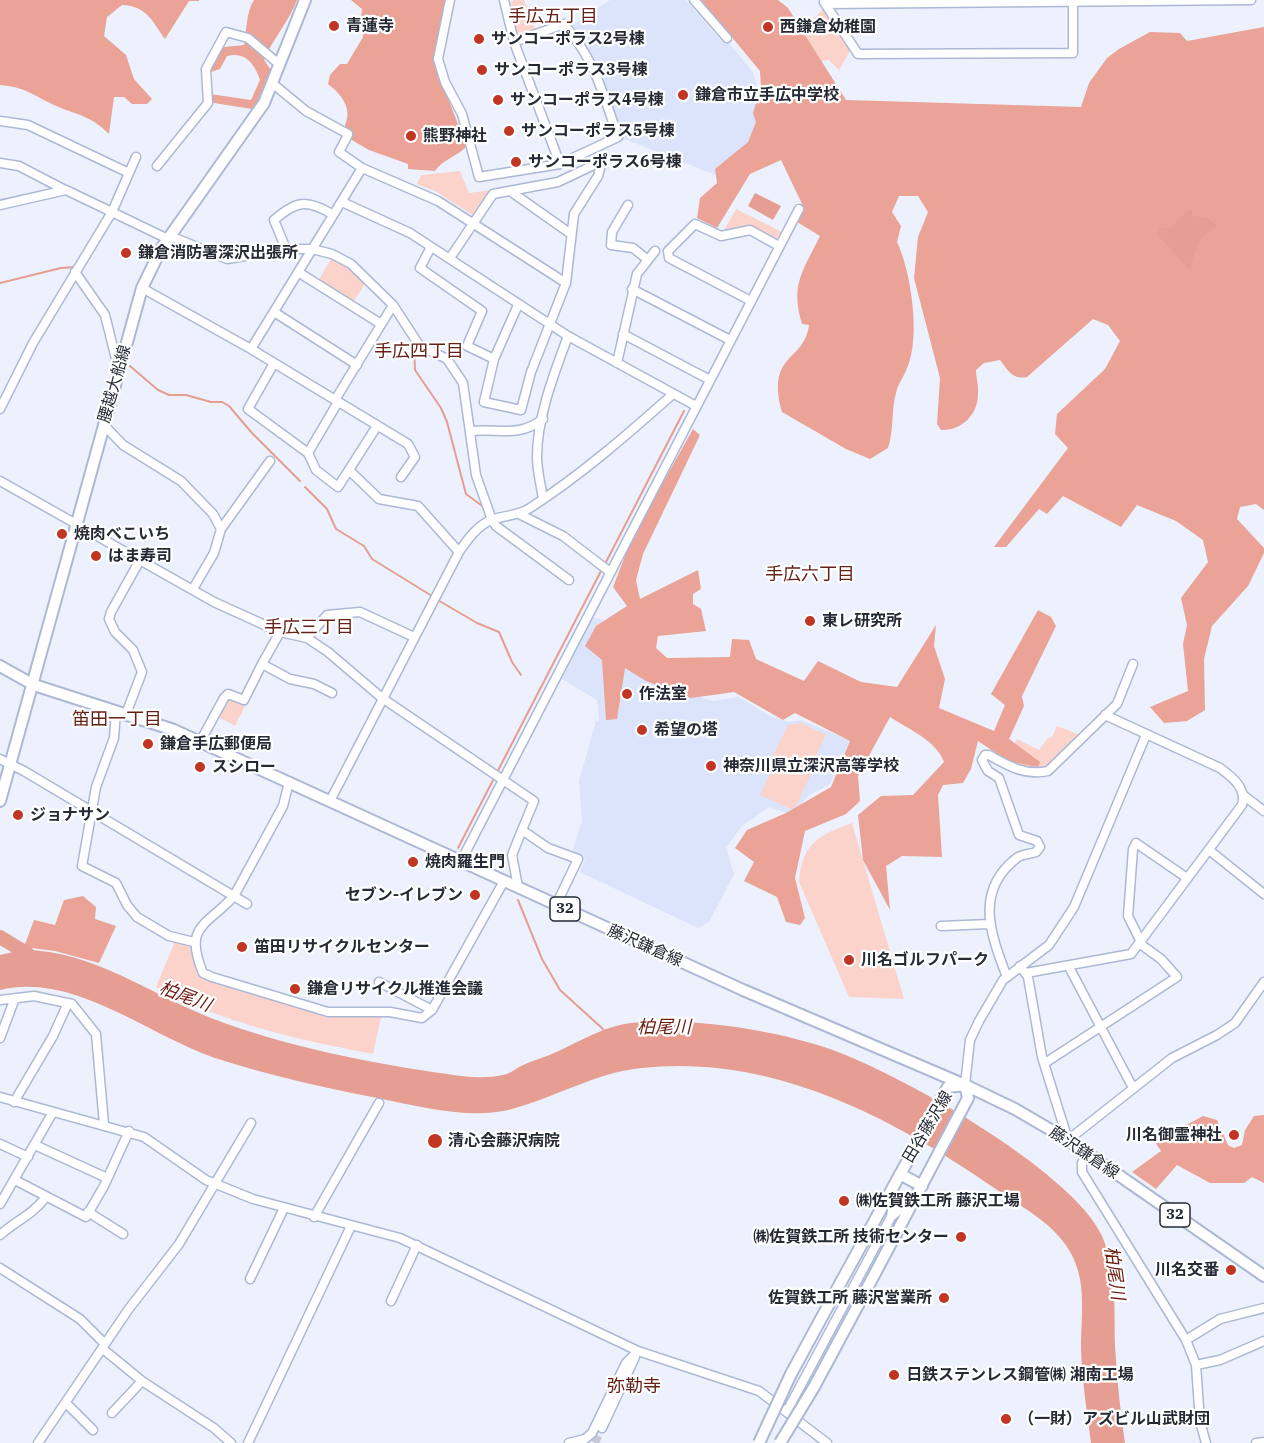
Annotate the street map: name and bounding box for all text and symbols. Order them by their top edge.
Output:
district label: 手広五丁目 [508,6,598,28]
place label: 青蓮寺 [346,16,394,36]
place label: 西鎌倉幼稚園 [780,17,876,37]
marker: 青蓮寺 [327,19,341,33]
marker: 西鎌倉幼稚園 [761,20,775,34]
place label: サンコーポラス2号棟 [491,29,645,49]
marker: サンコーポラス2号棟 [472,32,486,46]
place label: サンコーポラス3号棟 [494,60,648,80]
marker: サンコーポラス3号棟 [475,63,489,77]
place label: 鎌倉市立手広中学校 [695,85,839,105]
marker: 鎌倉市立手広中学校 [676,88,690,102]
place label: サンコーポラス4号棟 [510,90,664,110]
marker: サンコーポラス4号棟 [491,93,505,107]
place label: サンコーポラス5号棟 [521,121,675,141]
marker: サンコーポラス5号棟 [502,124,516,138]
place label: 熊野神社 [423,126,487,146]
marker: 熊野神社 [404,129,418,143]
place label: サンコーポラス6号棟 [528,152,682,172]
marker: サンコーポラス6号棟 [509,155,523,169]
place label: 鎌倉消防署深沢出張所 [138,243,298,263]
marker: 鎌倉消防署深沢出張所 [119,246,133,260]
district label: 手広四丁目 [374,341,464,363]
street label: 腰越大船線 [95,343,135,425]
place label: 焼肉べこいち [74,524,170,544]
marker: 焼肉べこいち [55,527,69,541]
place label: はま寿司 [108,546,172,566]
marker: はま寿司 [89,549,103,563]
district label: 手広六丁目 [765,564,855,586]
place label: 東レ研究所 [822,611,902,631]
marker: 東レ研究所 [803,614,817,628]
district label: 手広三丁目 [264,617,354,639]
place label: 作法室 [639,684,687,704]
marker: 作法室 [620,687,634,701]
district label: 笛田一丁目 [72,709,162,731]
place label: 希望の塔 [654,720,718,740]
marker: 希望の塔 [635,723,649,737]
place label: 鎌倉手広郵便局 [160,734,272,754]
marker: 鎌倉手広郵便局 [141,737,155,751]
place label: 神奈川県立深沢高等学校 [723,756,899,776]
place label: スシロー [212,757,276,777]
marker: 神奈川県立深沢高等学校 [704,759,718,773]
marker: スシロー [193,760,207,774]
place label: ジョナサン [30,805,110,825]
marker: ジョナサン [11,808,25,822]
place label: 焼肉羅生門 [425,852,505,872]
marker: 焼肉羅生門 [406,855,420,869]
place label: セブン-イレブン [345,885,463,905]
marker: セブン-イレブン [468,888,482,902]
road number: 32 [550,897,580,921]
street label: 藤沢鎌倉線 [605,921,685,971]
place label: 笛田リサイクルセンター [254,937,430,957]
marker: 笛田リサイクルセンター [235,940,249,954]
place label: 川名ゴルフパーク [861,950,989,970]
marker: 川名ゴルフパーク [842,953,856,967]
water label: 柏尾川 [156,977,214,1017]
place label: 鎌倉リサイクル推進会議 [307,979,483,999]
marker: 鎌倉リサイクル推進会議 [288,982,302,996]
water label: 柏尾川 [637,1017,691,1039]
street label: 田谷藤沢線 [899,1088,957,1166]
street label: 藤沢鎌倉線 [1045,1123,1123,1183]
place label: 川名御霊神社 [1126,1125,1222,1145]
marker: 川名御霊神社 [1227,1128,1241,1142]
place label: 清心会藤沢病院 [448,1131,560,1151]
marker: 清心会藤沢病院 [426,1132,444,1150]
place label: ㈱佐賀鉄工所 藤沢工場 [856,1191,1020,1211]
marker: ㈱佐賀鉄工所 藤沢工場 [837,1194,851,1208]
road number: 32 [1160,1203,1190,1227]
place label: ㈱佐賀鉄工所 技術センター [753,1227,949,1247]
marker: ㈱佐賀鉄工所 技術センター [954,1230,968,1244]
water label: 柏尾川 [1100,1245,1128,1301]
place label: 川名交番 [1155,1260,1219,1280]
marker: 川名交番 [1224,1263,1238,1277]
place label: 佐賀鉄工所 藤沢営業所 [768,1288,932,1308]
marker: 佐賀鉄工所 藤沢営業所 [937,1291,951,1305]
place label: 日鉄ステンレス鋼管㈱ 湘南工場 [906,1365,1134,1385]
marker: 日鉄ステンレス鋼管㈱ 湘南工場 [887,1368,901,1382]
district label: 弥勒寺 [607,1376,661,1398]
place label: （一財）アズビル山武財団 [1018,1409,1210,1429]
marker: （一財）アズビル山武財団 [999,1412,1013,1426]

